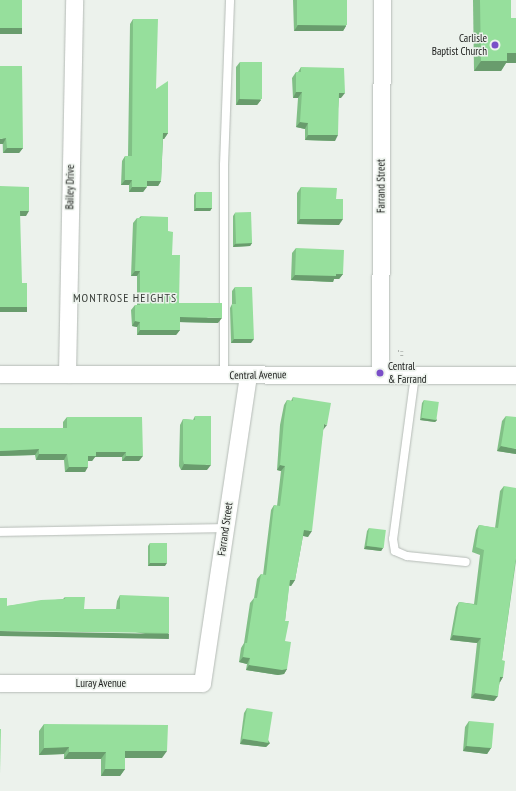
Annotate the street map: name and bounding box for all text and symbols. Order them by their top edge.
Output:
place label: Carlisle Baptist Church [432,32,487,58]
marker: Carlisle Baptist Church [490,40,500,50]
street label: Farrand Street [374,159,388,213]
street label: Bailey Drive [63,164,77,210]
district label: MONTROSE HEIGHTS [73,291,177,305]
place label: Central & Farrand [388,360,427,386]
street label: Central Avenue [229,368,287,382]
marker: Central & Farrand [375,368,385,378]
street label: Farrand Street [215,501,235,557]
street label: Luray Avenue [76,676,126,690]

